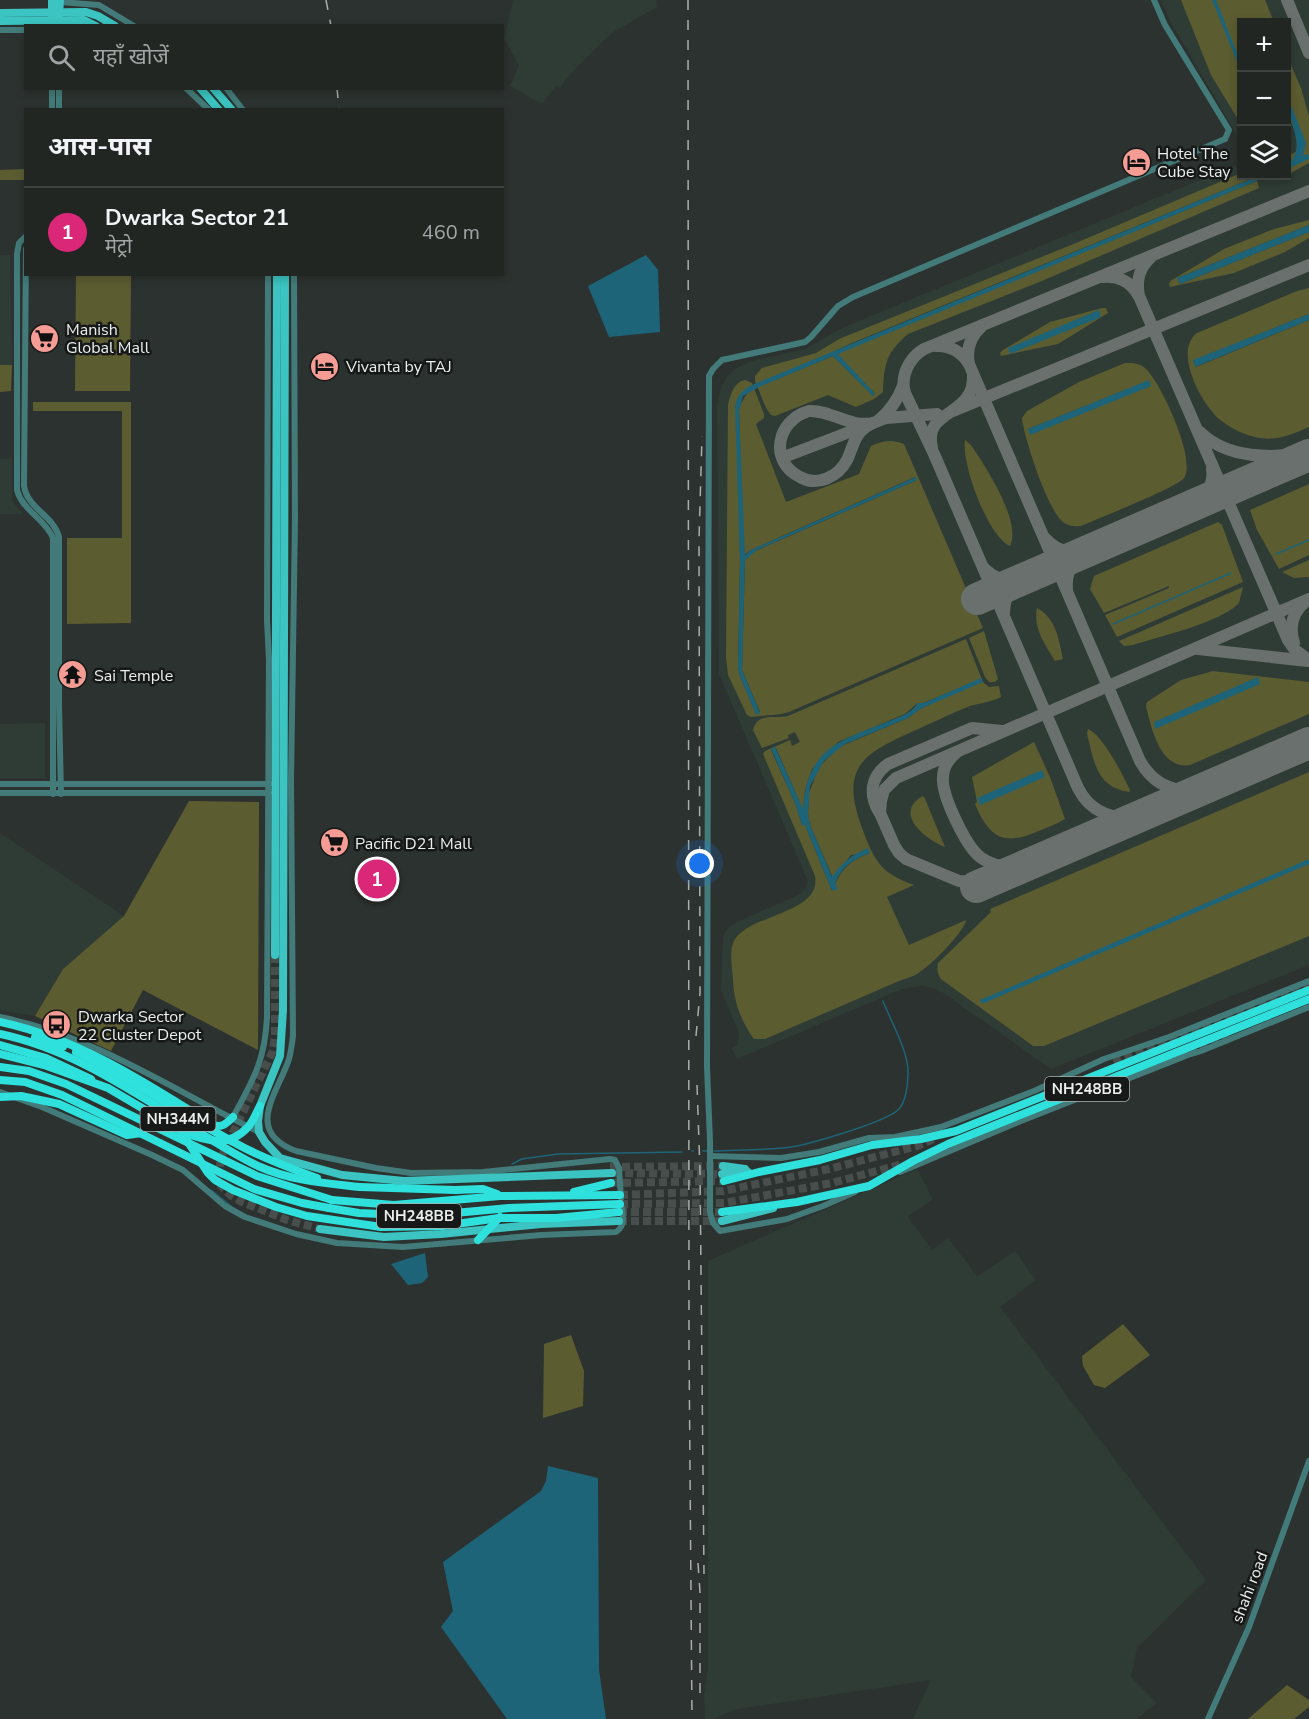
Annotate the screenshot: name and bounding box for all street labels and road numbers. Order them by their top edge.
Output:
road number: NH248BB [1045,1077,1129,1101]
road number: NH344M [140,1107,216,1131]
road number: NH248BB [377,1204,461,1228]
street label: shahi road [1226,1549,1274,1626]

